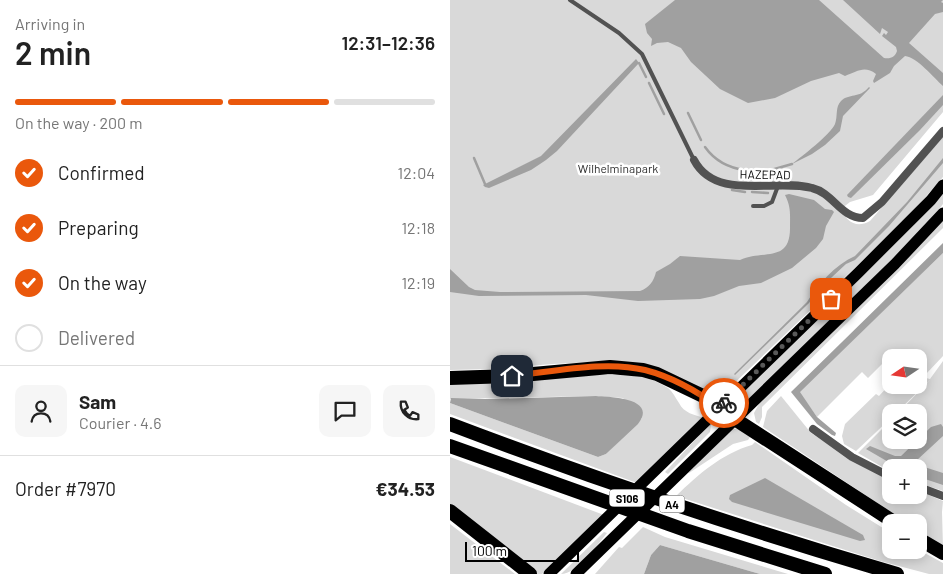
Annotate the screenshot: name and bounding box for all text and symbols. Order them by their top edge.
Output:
text: Arriving in [15,14,85,33]
text: 12:31–12:36 [341,31,435,54]
text: 2 min [15,33,91,71]
text: On the way · 200 m [15,113,143,132]
icon: check [15,159,43,187]
text: Confirmed [58,161,145,184]
park label: Wilhelminapark [578,161,658,175]
text: 12:04 [398,163,435,182]
street label: HAZEPAD [739,167,791,181]
icon: check [15,214,43,242]
text: Preparing [58,216,139,239]
text: 12:18 [401,218,435,237]
icon: check [15,269,43,297]
text: On the way [58,271,147,294]
text: 12:19 [401,273,435,292]
pin [810,278,852,320]
icon: bag [817,285,845,313]
text: Delivered [58,326,135,349]
north arrow [882,349,928,394]
map controls [882,349,927,559]
pin [491,355,533,397]
icon: home [498,362,526,390]
courier [699,378,749,428]
button: person [15,385,67,437]
button: chat [319,385,371,437]
button: phone [383,385,435,437]
icon: bike [710,389,738,417]
text: Sam [79,390,116,413]
button: layers [882,404,927,449]
text: Courier · 4.6 [79,413,162,432]
button: + [882,459,927,504]
text: Order #7970 [15,477,116,500]
text: €34.53 [376,477,435,500]
road number: S106 [610,489,644,506]
road number: A4 [660,496,684,512]
button: − [882,514,927,559]
scale bar [465,539,579,562]
text: 100 m [472,542,507,559]

